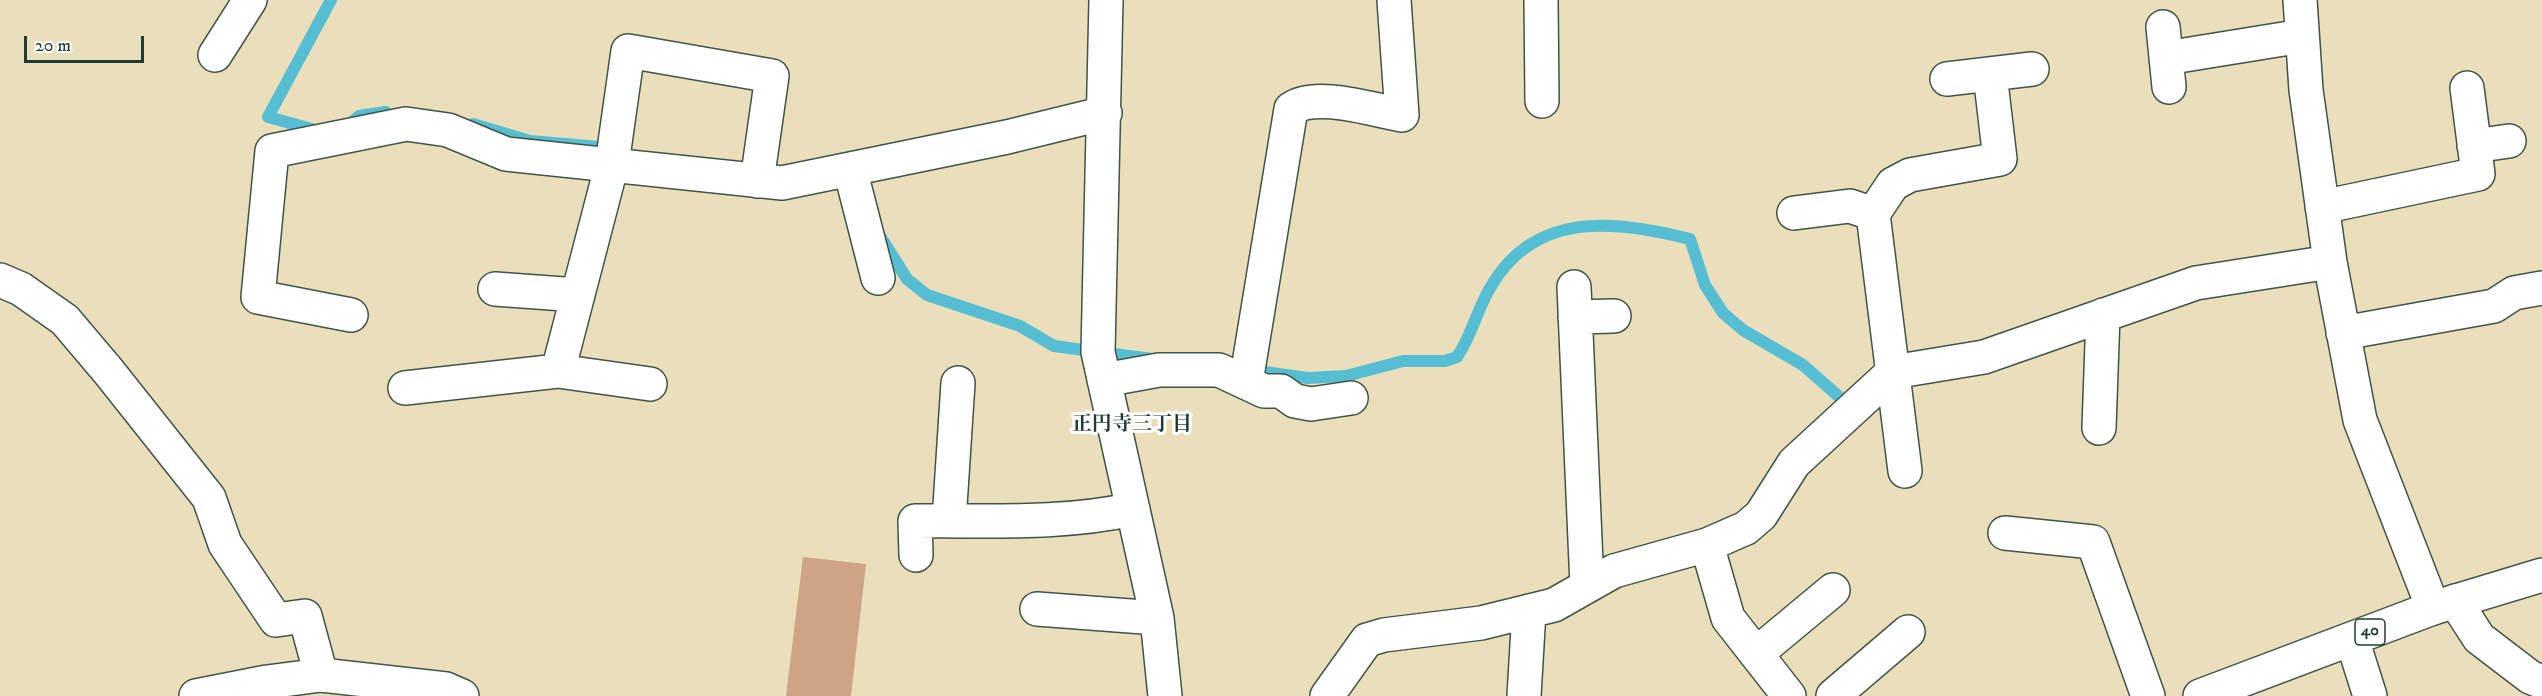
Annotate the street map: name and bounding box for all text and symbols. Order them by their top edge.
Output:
scale bar [27,24,147,62]
text: 20 m [35,35,71,57]
district label: 正円寺三丁目 [1072,414,1192,438]
road number: 40 [2355,619,2385,645]

